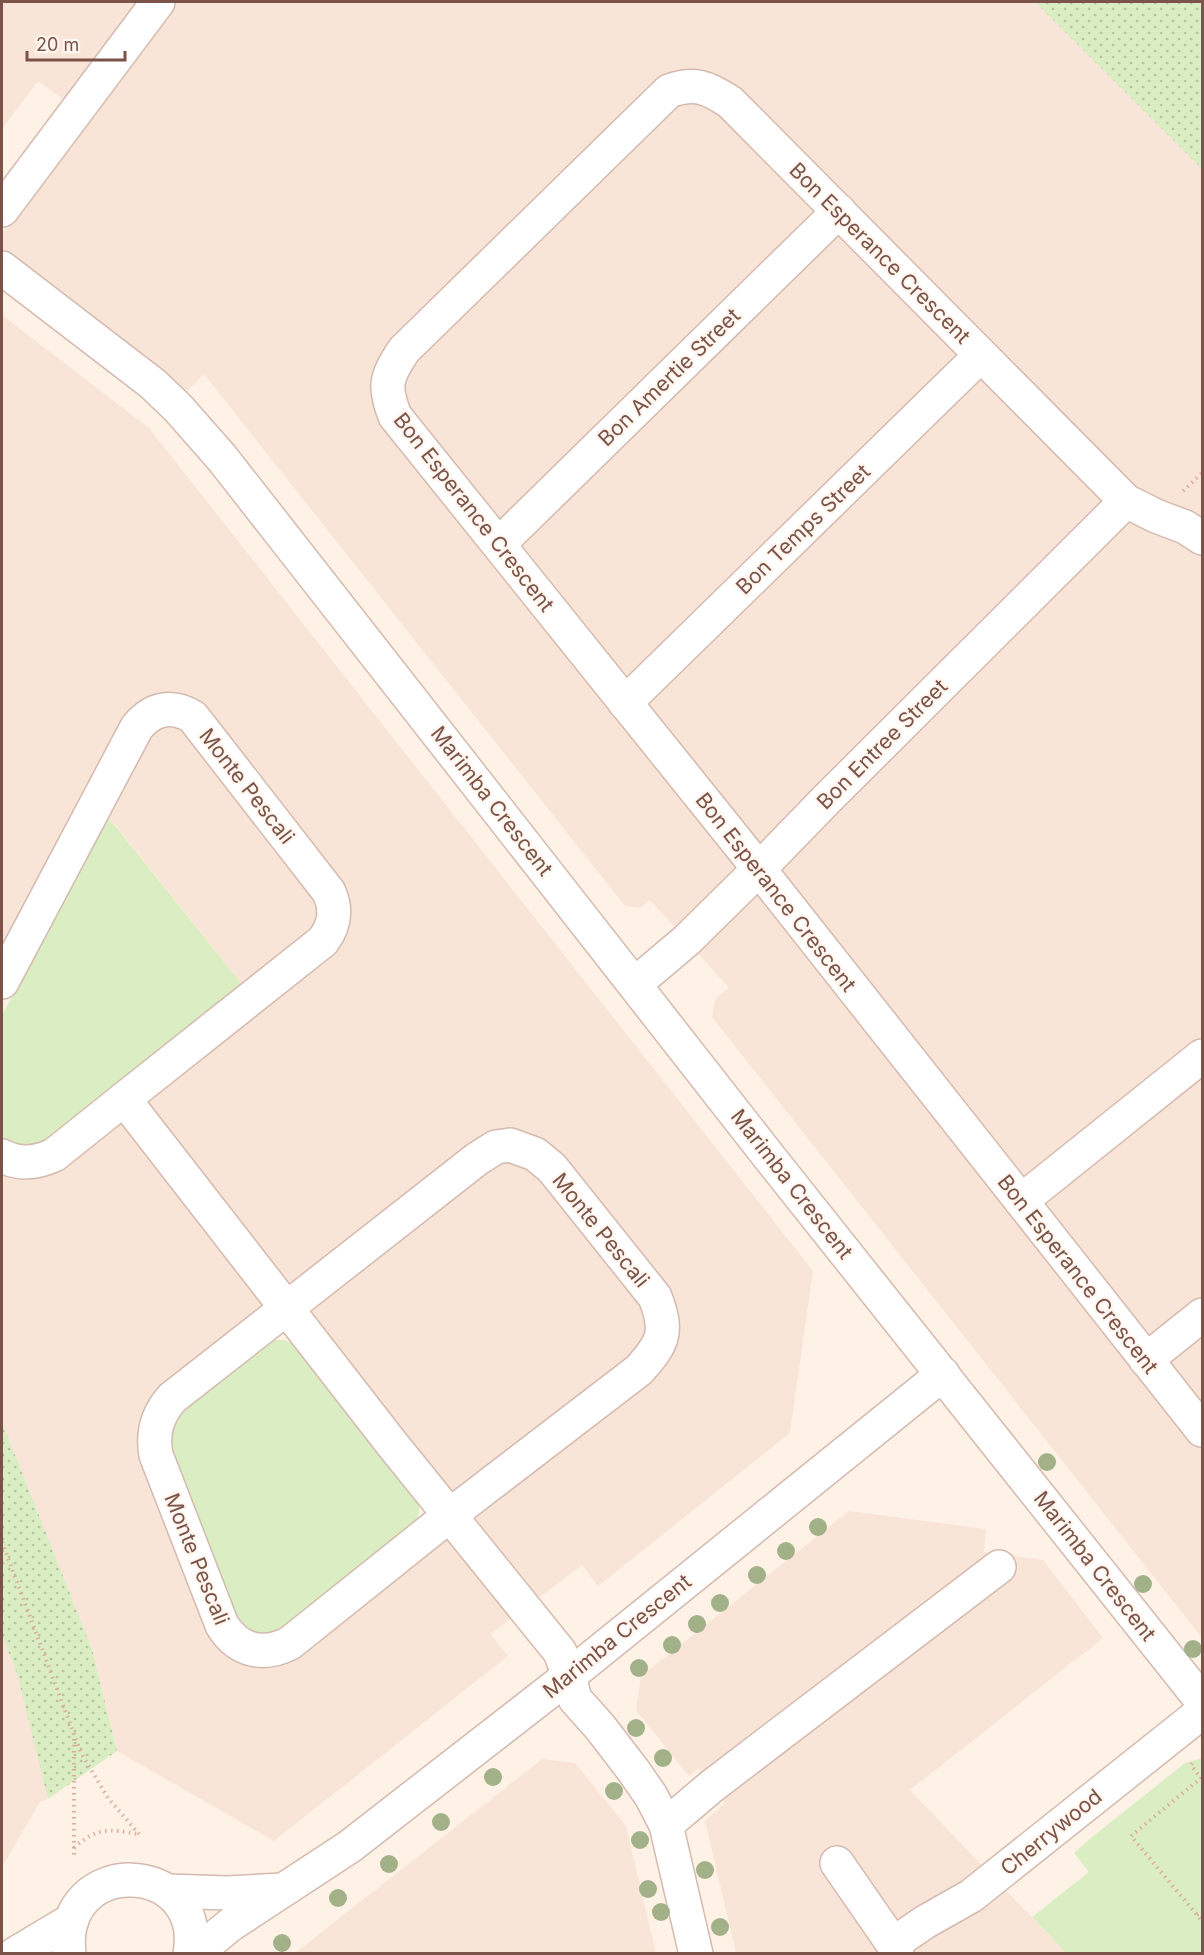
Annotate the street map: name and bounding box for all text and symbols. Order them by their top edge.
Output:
scale bar [27,24,124,62]
text: 20 m [36,34,79,55]
street label: Bon Esperance Crescent [784,157,976,349]
street label: Bon Amertie Street [593,303,745,451]
street label: Bon Esperance Crescent [389,408,559,617]
street label: Bon Temps Street [731,459,875,599]
street label: Bon Entree Street [812,674,952,814]
street label: Marimba Crescent [426,721,558,881]
street label: Monte Pescali [194,723,300,849]
street label: Bon Esperance Crescent [691,788,861,997]
street label: Marimba Crescent [726,1104,858,1264]
street label: Monte Pescali [547,1168,655,1292]
street label: Bon Esperance Crescent [993,1170,1163,1379]
street label: Marimba Crescent [1029,1486,1161,1646]
street label: Monte Pescali [159,1490,235,1628]
street label: Marimba Crescent [538,1569,696,1703]
street label: Cherrywood [995,1784,1107,1880]

